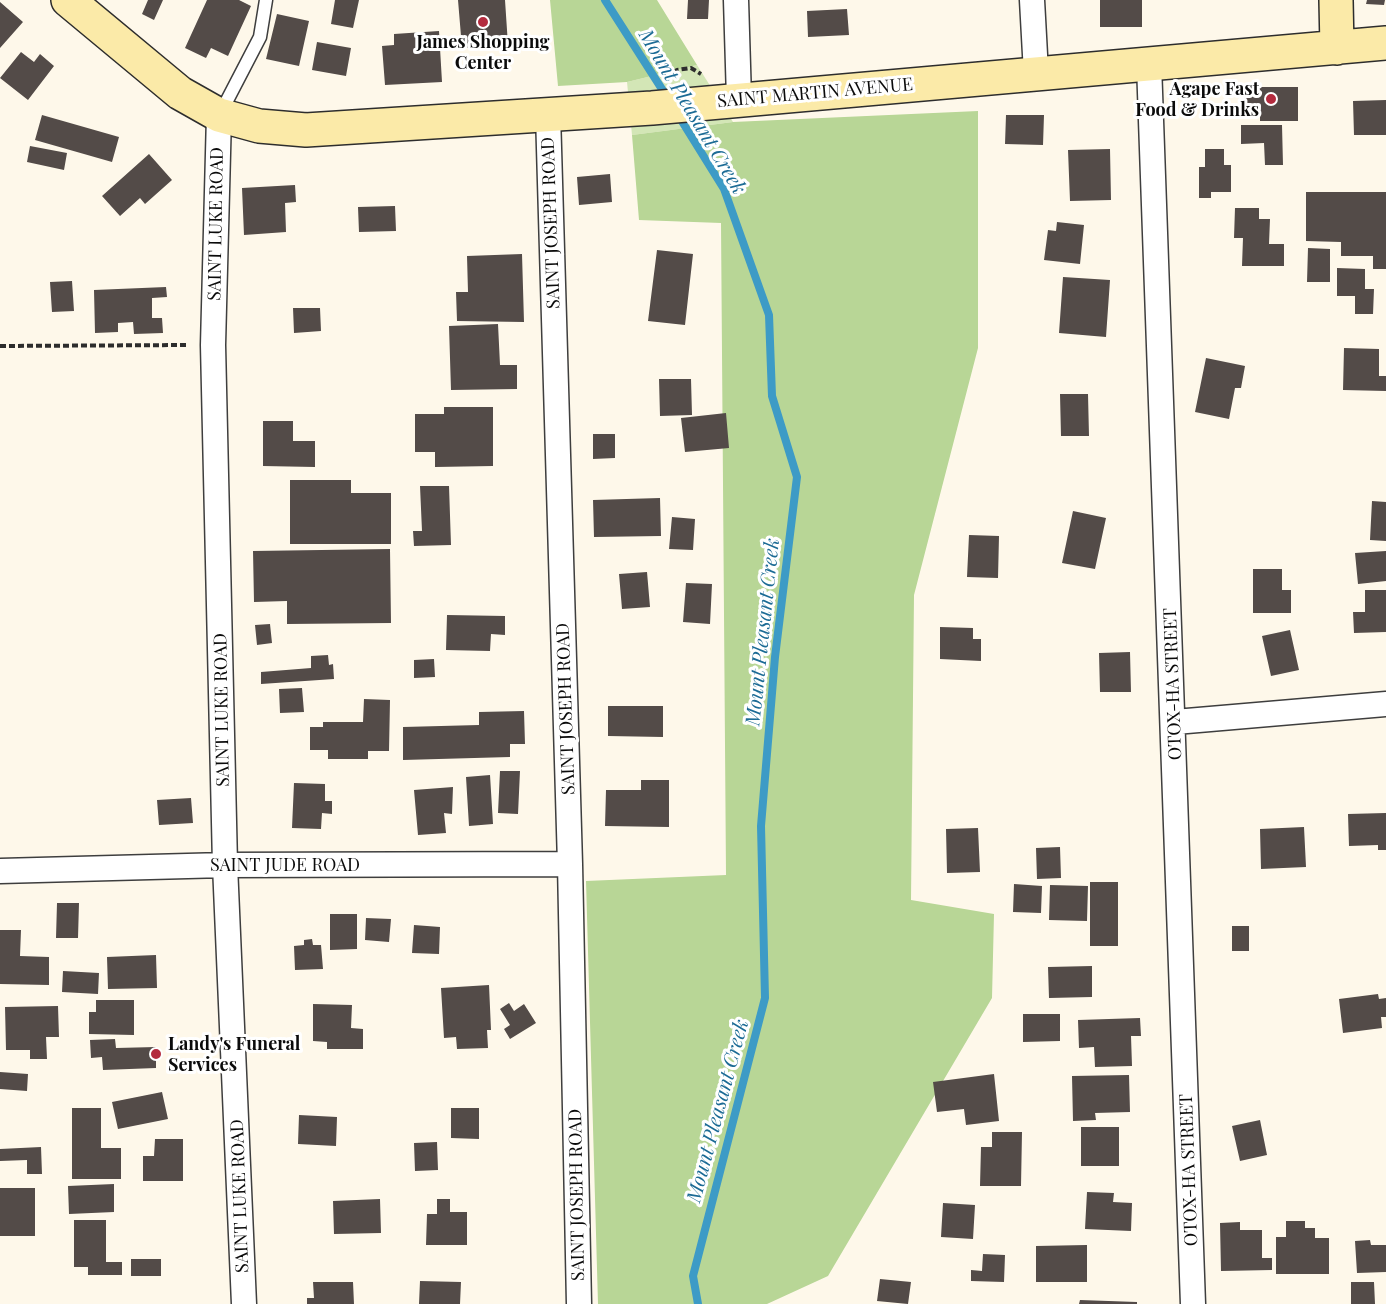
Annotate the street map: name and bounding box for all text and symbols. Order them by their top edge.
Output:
marker: James Shopping Center [476,15,490,29]
water label: Mount Pleasant Creek [633,25,751,199]
place label: James Shopping Center [416,31,550,74]
street label: SAINT MARTIN AVENUE [716,74,914,112]
place label: Agape Fast Food & Drinks [1135,78,1259,121]
marker: Agape Fast Food & Drinks [1264,92,1278,106]
street label: SAINT JOSEPH ROAD [537,137,565,309]
street label: SAINT LUKE ROAD [204,147,228,301]
water label: Mount Pleasant Creek [741,537,785,727]
street label: OTOX-HA STREET [1160,608,1186,760]
street label: SAINT JOSEPH ROAD [552,623,580,795]
street label: SAINT LUKE ROAD [210,633,234,787]
street label: SAINT JUDE ROAD [210,854,360,876]
water label: Mount Pleasant Creek [682,1017,754,1205]
place label: Landy's Funeral Services [168,1033,300,1076]
marker: Landy's Funeral Services [149,1047,163,1061]
street label: OTOX-HA STREET [1176,1094,1202,1246]
street label: SAINT JOSEPH ROAD [565,1109,589,1281]
street label: SAINT LUKE ROAD [227,1119,253,1273]

